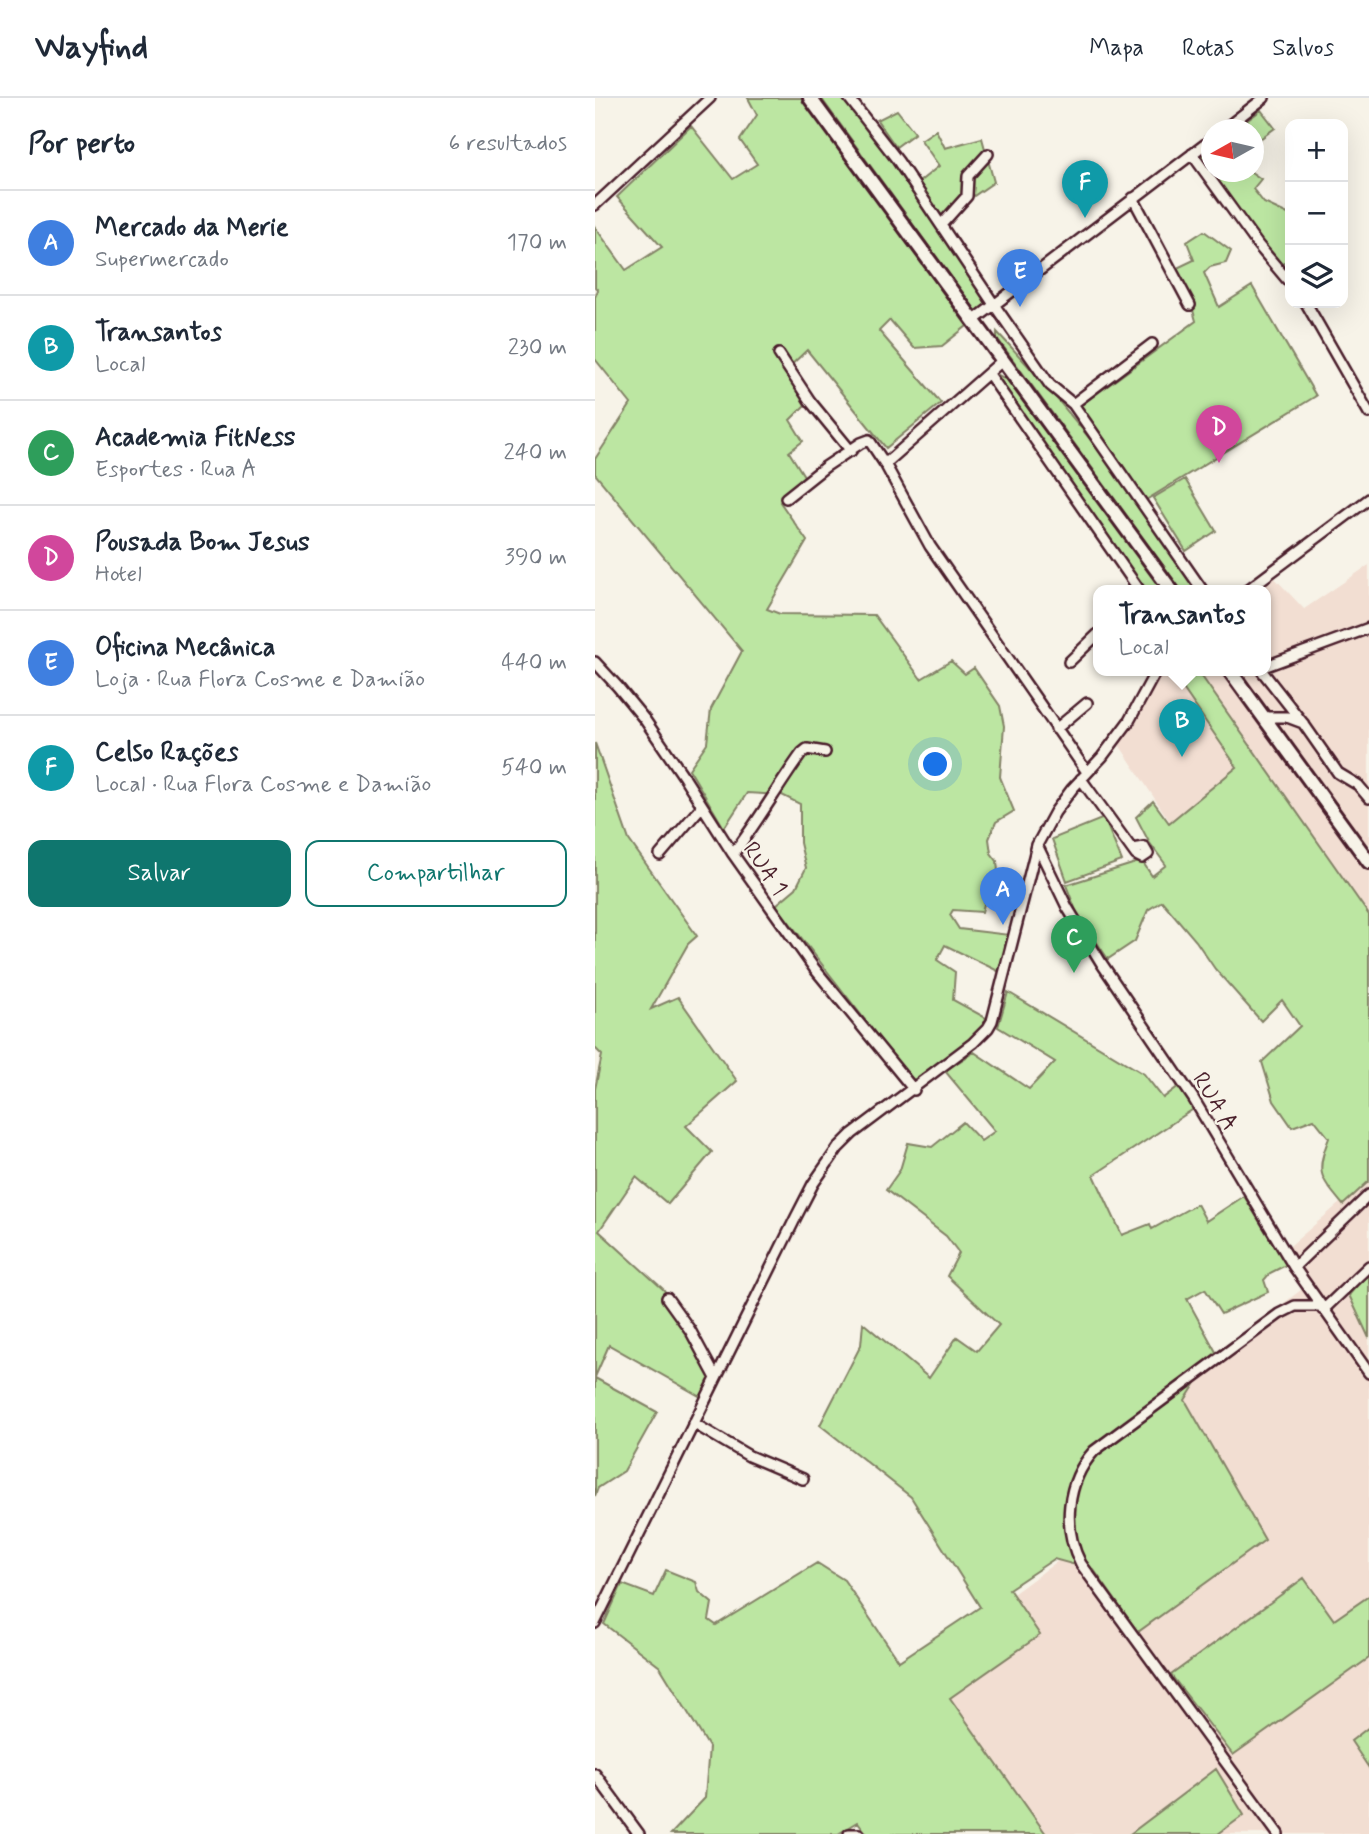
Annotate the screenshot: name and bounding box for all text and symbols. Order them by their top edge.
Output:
text: Wayfind [35,26,148,70]
text: Mapa [1089,33,1144,64]
text: Rotas [1182,33,1234,64]
text: Salvos [1272,33,1334,64]
north arrow [1201,119,1264,182]
map controls [1285,119,1348,308]
button: + [1285,119,1348,182]
text: Por perto [28,124,135,163]
text: 6 resultados [449,129,567,159]
pin: F [1062,160,1108,218]
button: − [1285,182,1348,245]
text: Mercado da Merie [95,211,289,245]
text: A [43,228,59,258]
text: 170 m [507,228,567,258]
text: Supermercado [95,245,229,275]
button: layers [1285,245,1348,308]
pin: E [997,249,1043,307]
text: Transantos [95,316,222,350]
text: B [44,333,58,363]
text: 230 m [508,333,567,363]
text: Local [95,350,145,380]
pin: D [1196,405,1242,463]
text: Academia FitNess [95,421,295,455]
text: C [43,438,59,468]
text: 240 m [503,438,567,468]
text: Esportes · Rua A [95,455,257,485]
text: Pousada Bom Jesus [95,526,310,560]
text: D [43,543,59,573]
text: 390 m [505,543,567,573]
text: Hotel [95,560,142,590]
popup [1093,585,1271,676]
text: Transantos [1119,599,1245,633]
text: Oficina Mecânica [95,631,275,665]
text: Local [1119,633,1169,663]
text: E [44,648,58,678]
text: 440 m [501,648,567,678]
text: Loja · Rua Flora Cosme e Damião [95,665,425,695]
pin: B [1159,699,1205,757]
text: Celso Rações [95,736,238,770]
your location [918,747,952,781]
text: F [45,753,57,783]
text: 540 m [501,753,567,783]
text: Local · Rua Flora Cosme e Damião [95,770,431,800]
street label: RUA 1 [735,836,794,902]
button: Salvar [28,840,291,907]
button: Compartilhar [305,840,567,907]
pin: A [980,867,1026,925]
pin: C [1051,915,1097,973]
street label: RUA A [1185,1067,1244,1137]

